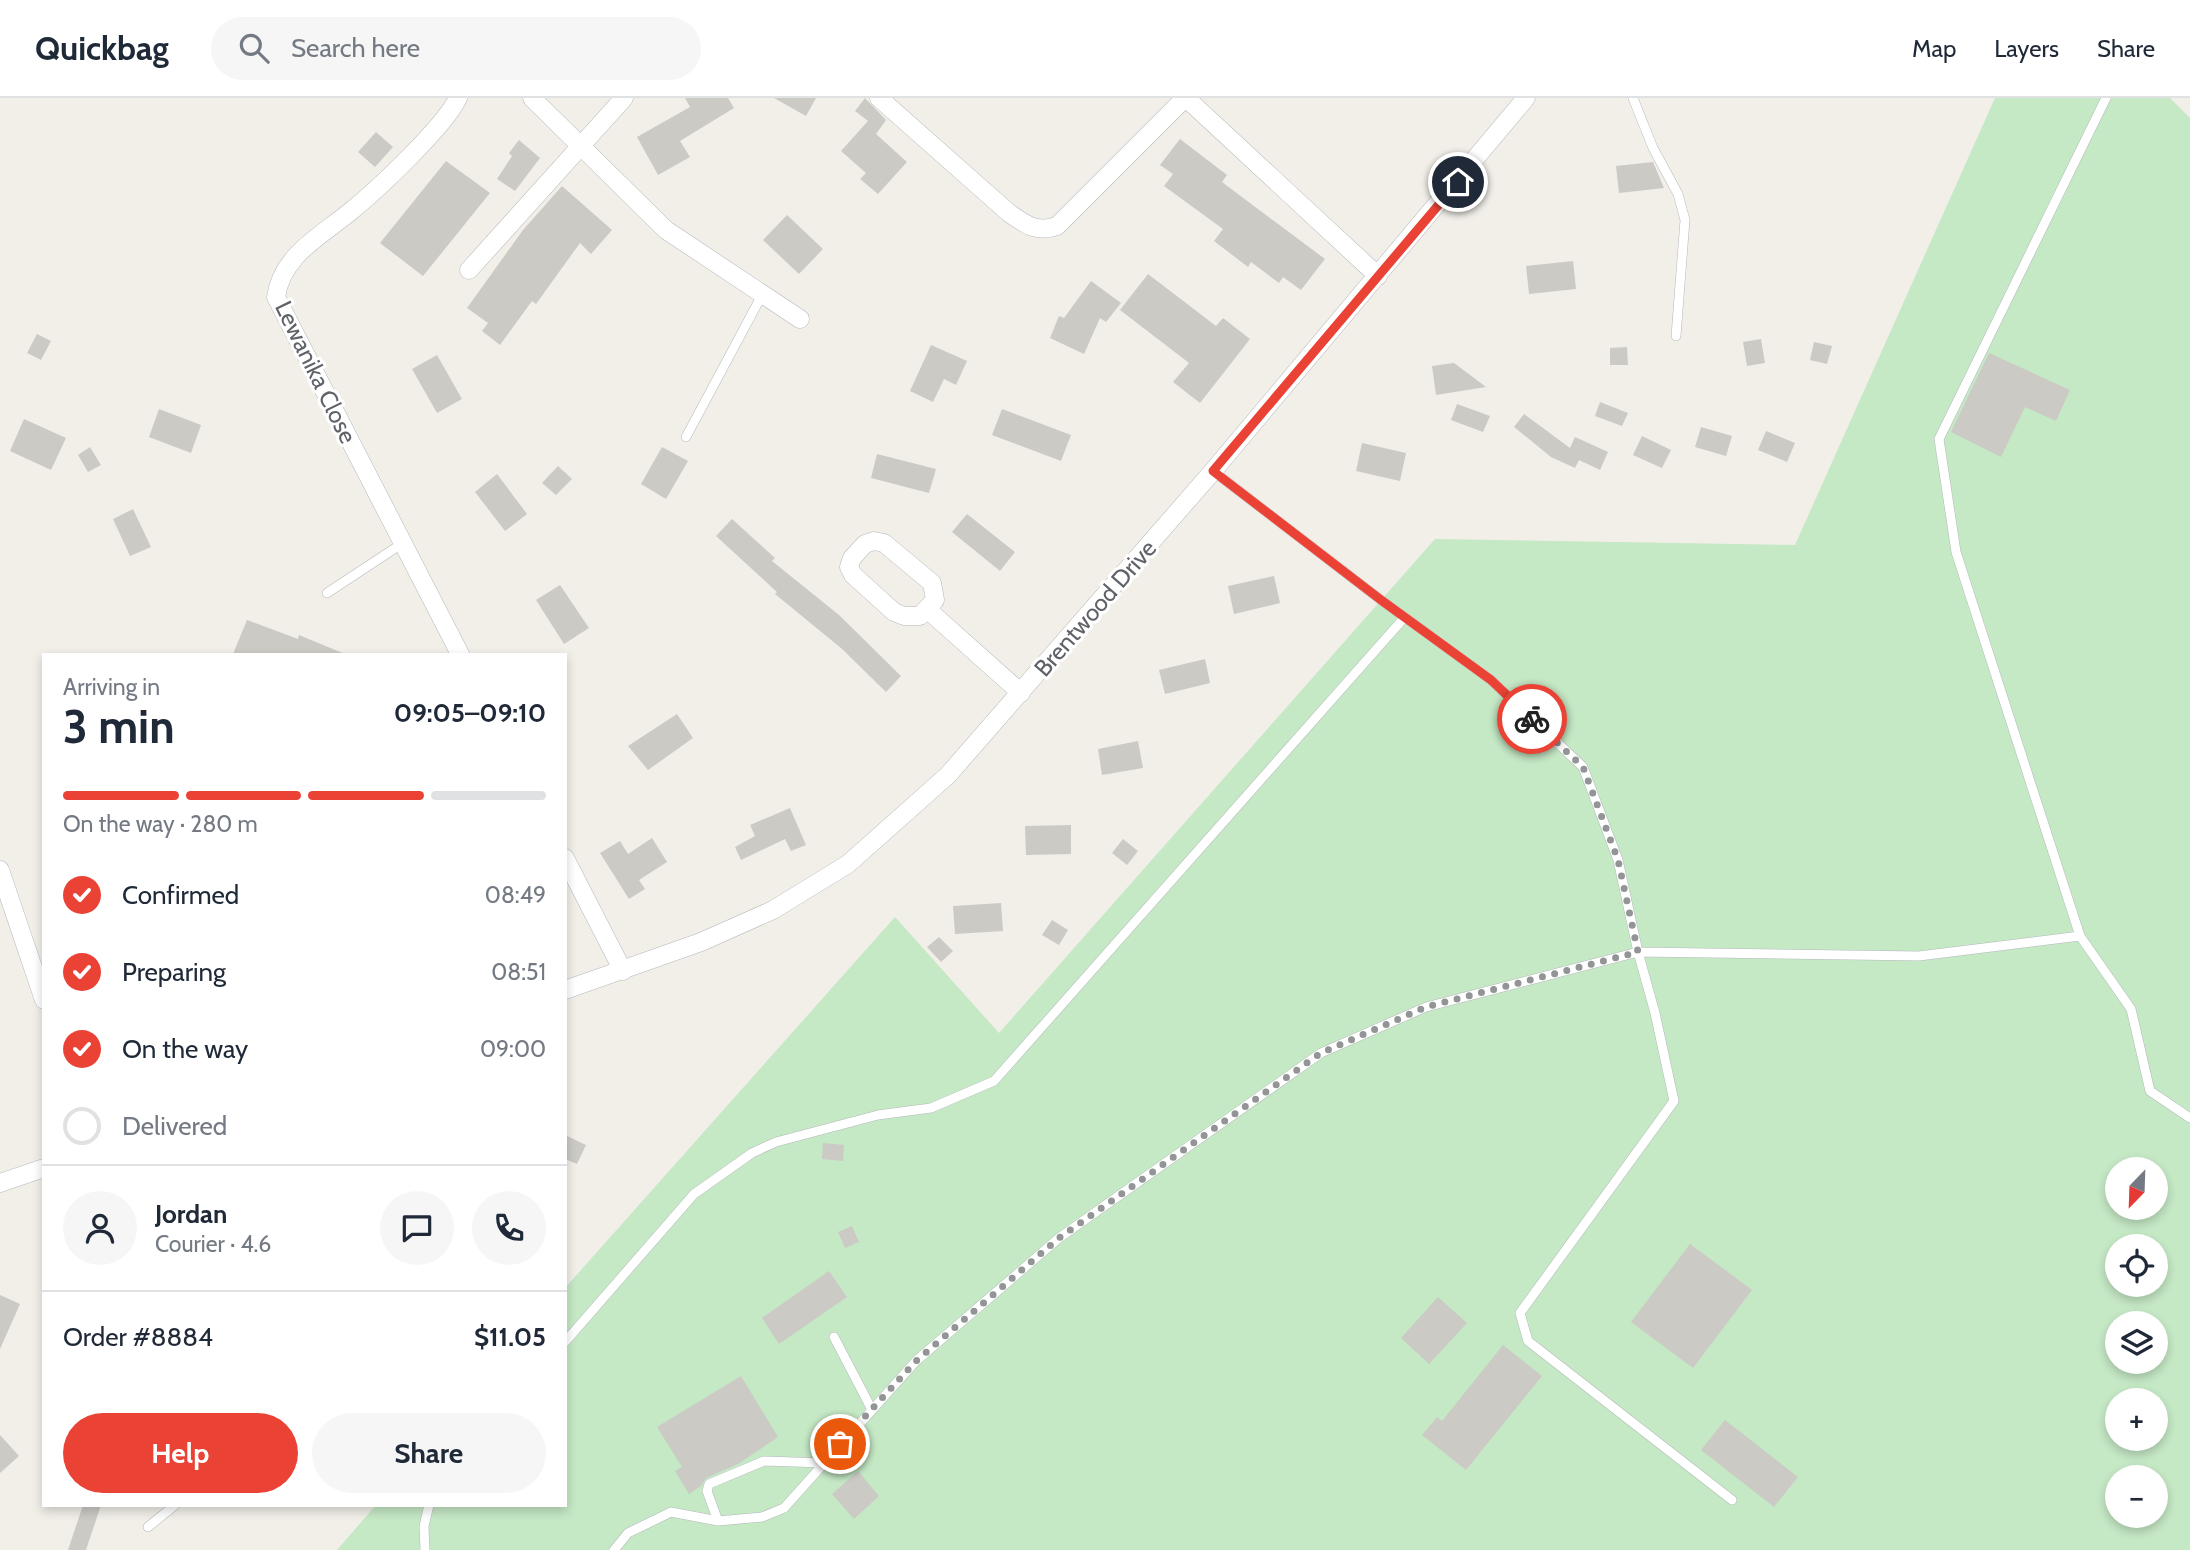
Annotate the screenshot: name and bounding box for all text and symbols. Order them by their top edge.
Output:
search box [211,17,701,80]
text: Quickbag [35,28,169,68]
icon: search [235,29,273,67]
text: Search here [291,32,420,64]
text: Map [1912,34,1956,63]
text: Layers [1994,34,2059,63]
text: Share [2097,34,2155,63]
pin [1428,152,1488,212]
icon: home [1439,163,1477,201]
street label: Lewanika Close [269,296,363,448]
street label: Brentwood Drive [1028,534,1162,682]
text: Arriving in [63,673,160,701]
courier [1497,684,1567,754]
text: 09:05–09:10 [394,697,546,729]
text: 3 min [63,699,175,755]
icon: bike [1513,700,1551,738]
text: On the way · 280 m [63,810,258,838]
icon: check [63,876,101,914]
text: Confirmed [122,879,239,911]
text: 08:49 [485,881,546,909]
icon: check [63,953,101,991]
text: Preparing [122,956,226,988]
text: 08:51 [491,958,546,986]
icon: check [63,1030,101,1068]
text: On the way [122,1033,248,1065]
text: 09:00 [480,1035,546,1063]
text: Delivered [122,1110,227,1142]
north arrow [2105,1157,2168,1220]
map controls [2105,1157,2168,1528]
button: person [63,1191,137,1265]
button: chat [380,1191,454,1265]
button: phone [472,1191,546,1265]
text: Jordan [155,1198,227,1230]
text: Courier · 4.6 [155,1230,271,1258]
button: locate [2105,1234,2168,1297]
button: layers [2105,1311,2168,1374]
text: Order #8884 [63,1321,213,1353]
text: $11.05 [474,1321,546,1353]
button: + [2105,1388,2168,1451]
button: Help [63,1413,298,1493]
button: Share [312,1413,546,1493]
pin [810,1414,870,1474]
icon: bag [821,1425,859,1463]
button: − [2105,1465,2168,1528]

